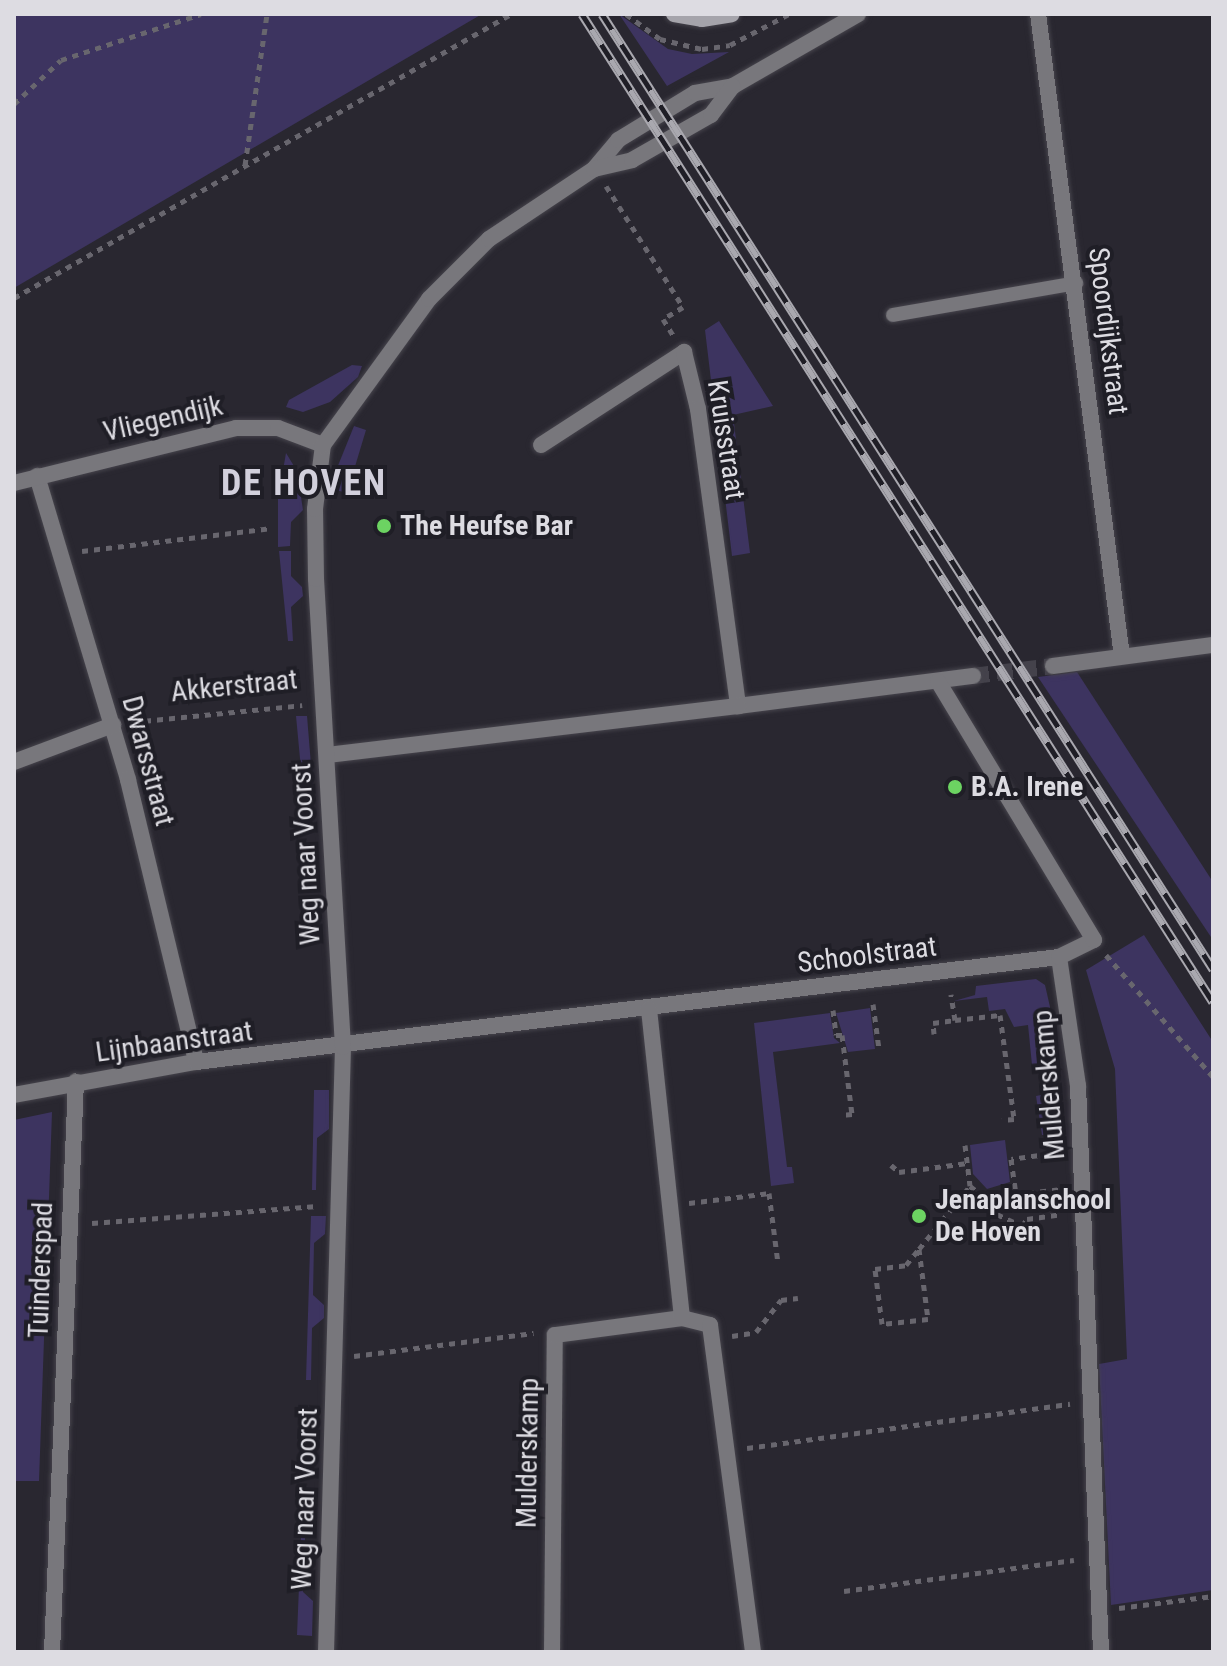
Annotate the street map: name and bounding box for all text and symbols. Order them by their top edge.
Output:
street label: Spoordijkstraat [1081,246,1135,416]
street label: Kruisstraat [700,378,752,502]
street label: Vliegendijk [100,389,226,449]
district label: DE HOVEN [221,462,387,506]
place label: The Heufse Bar [400,509,573,543]
marker: The Heufse Bar [375,517,393,535]
street label: Akkerstraat [169,663,299,709]
street label: Dwarsstraat [115,692,181,830]
street label: Weg naar Voorst [284,762,328,946]
place label: B.A. Irene [971,770,1083,804]
marker: B.A. Irene [946,778,964,796]
street label: Schoolstraat [796,930,938,980]
street label: Mulderskamp [1026,1009,1072,1161]
street label: Lijnbaanstraat [93,1014,255,1070]
place label: Jenaplanschool De Hoven [935,1183,1111,1249]
street label: Tuinderspad [22,1201,60,1339]
marker: Jenaplanschool De Hoven [910,1207,928,1225]
street label: Mulderskamp [510,1378,546,1528]
street label: Weg naar Voorst [285,1407,325,1591]

